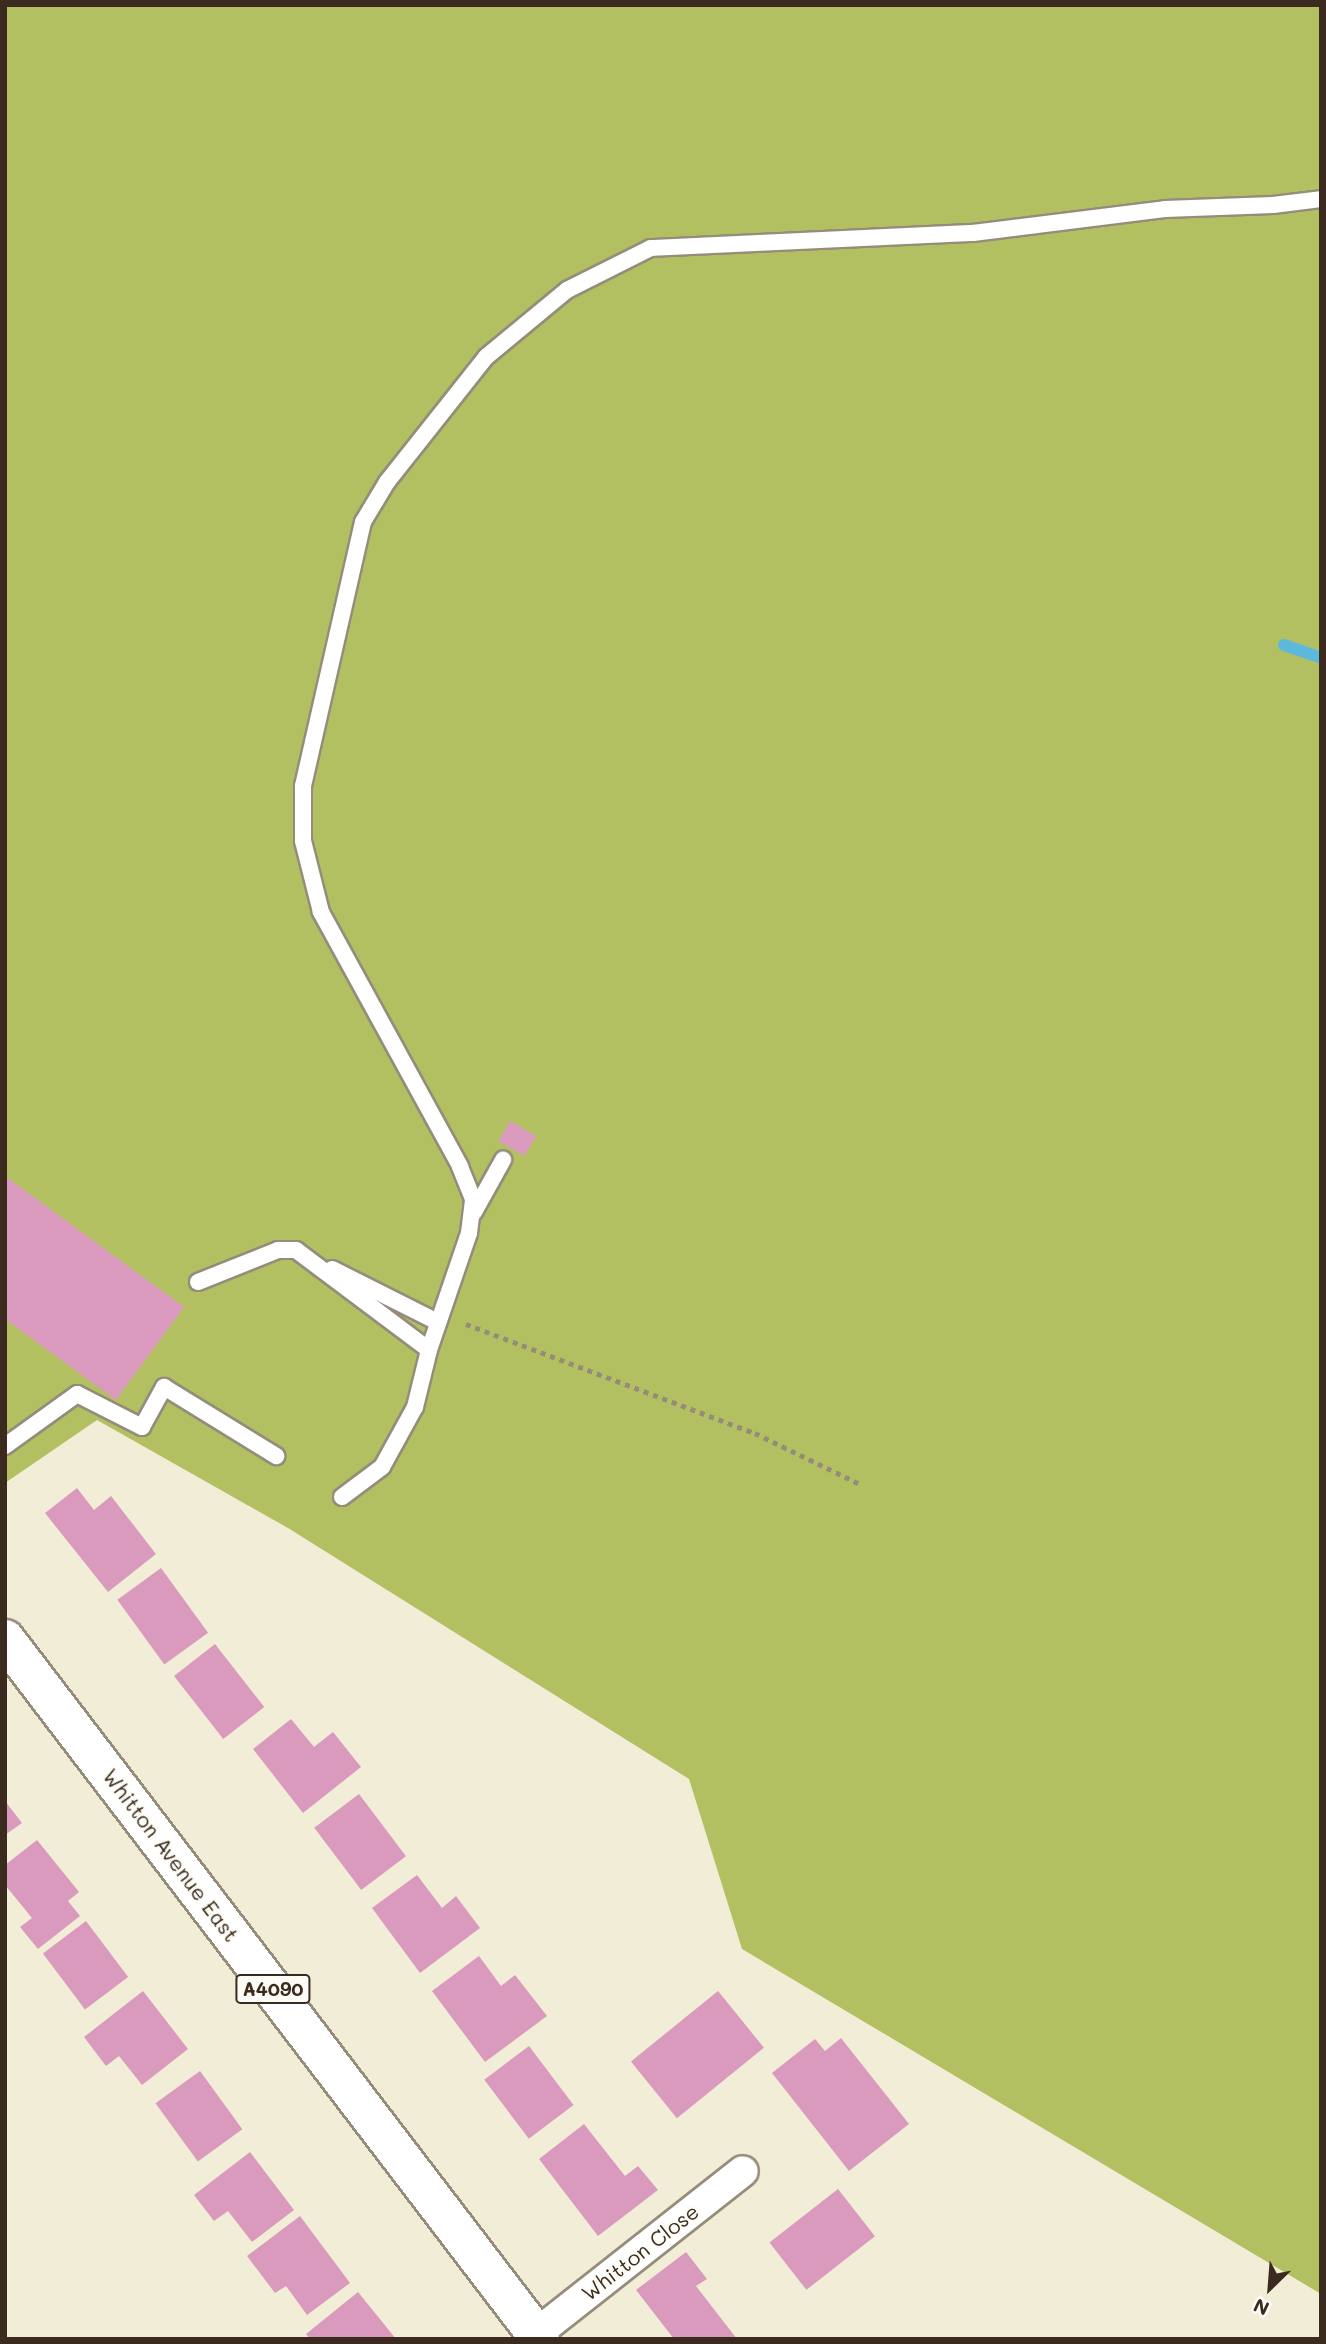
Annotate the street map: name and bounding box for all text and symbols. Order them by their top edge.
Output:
street label: Whitton Avenue East [98,1764,244,1946]
road number: A4090 [234,1974,312,2005]
street label: Whitton Close [576,2198,704,2306]
north arrow [1235,2253,1305,2323]
text: N [1249,2293,1273,2322]

